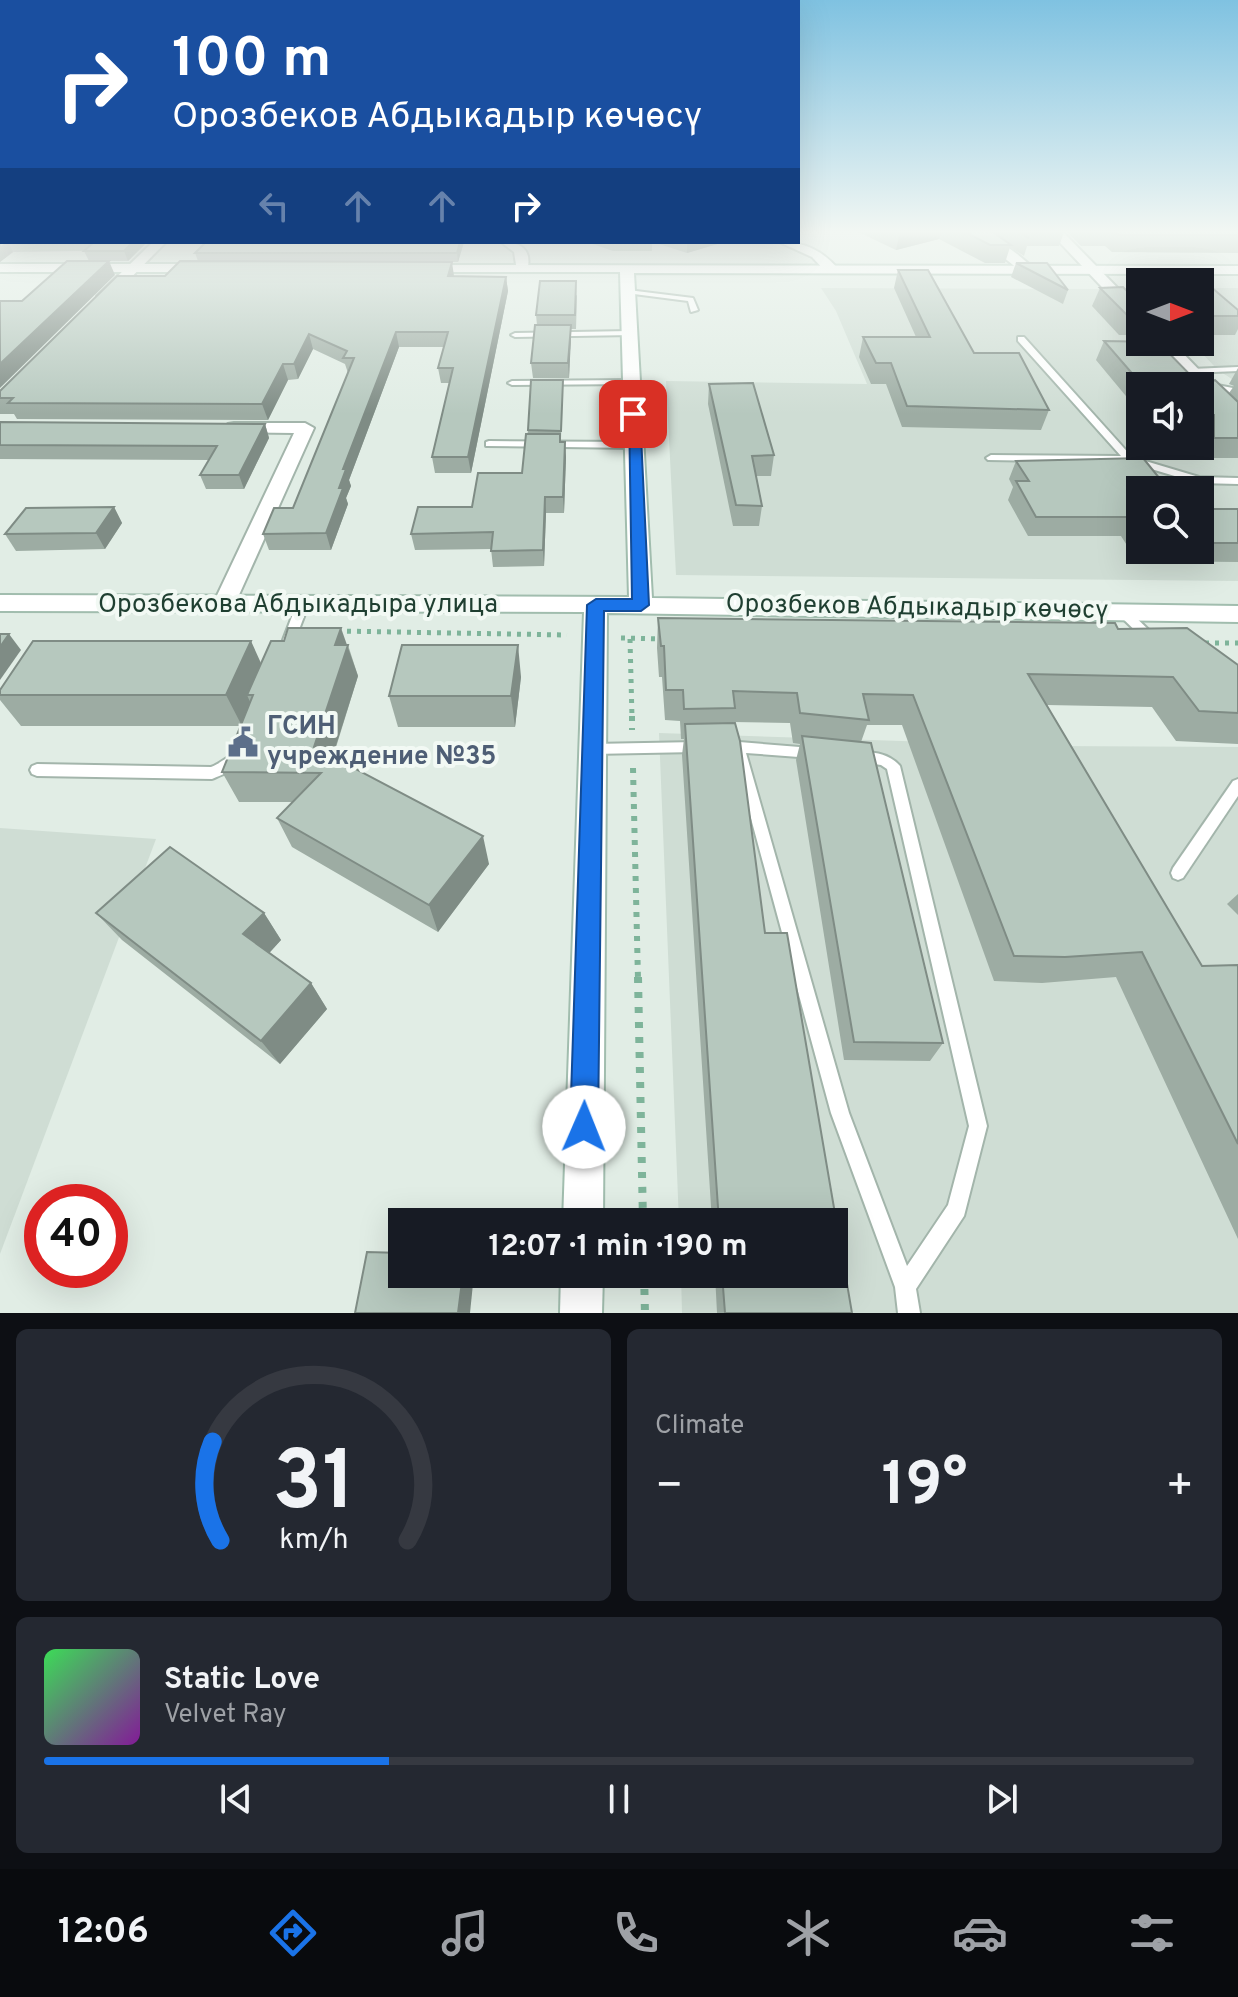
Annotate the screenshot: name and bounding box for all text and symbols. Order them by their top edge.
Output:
text: 100 m [172,26,331,96]
icon: right [40,32,144,136]
text: Орозбеков Абдыкадыр көчөсү [172,95,702,141]
icon: left [252,184,296,228]
icon: ahead [336,184,380,228]
icon: ahead [420,184,464,228]
icon: right [504,184,548,228]
north arrow [1126,268,1214,356]
map controls [1126,268,1214,564]
button: sound [1126,372,1214,460]
pin [599,380,667,448]
icon: arrive [611,392,655,436]
button: search [1126,476,1214,564]
street label: Орозбеков Абдыкадыр көчөсү [725,588,1109,628]
street label: Орозбекова Абдыкадыра улица [98,589,498,622]
place label: ГСИН учреждение №35 [267,711,496,774]
public building icon: ГСИН учреждение №35 [226,725,260,759]
position arrow [542,1085,626,1169]
speed limit sign: 40 [24,1184,128,1288]
text: 12:07 · 1 min · 190 m [488,1229,748,1266]
text: Climate [655,1410,744,1443]
text: 31 [272,1434,355,1539]
text: 19° [882,1450,967,1526]
text: − [655,1460,683,1516]
text: + [1166,1460,1194,1516]
text: km/h [279,1523,348,1559]
text: Static Love [164,1662,320,1699]
text: Velvet Ray [164,1699,287,1732]
icon: previous [214,1777,258,1821]
icon: pause [597,1777,641,1821]
icon: next [980,1777,1024,1821]
icon: directions [265,1905,321,1961]
icon: music [437,1905,493,1961]
icon: phone [608,1905,664,1961]
icon: climate [780,1905,836,1961]
icon: car [952,1905,1008,1961]
icon: filters [1124,1905,1180,1961]
text: 12:06 [58,1910,149,1956]

